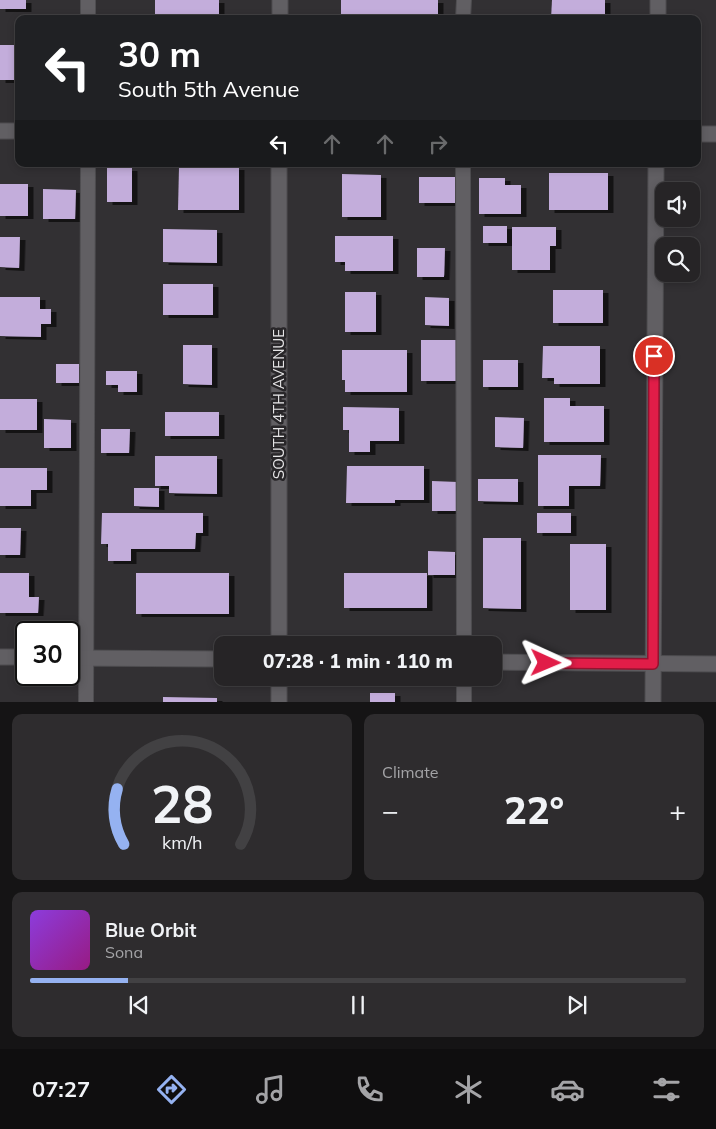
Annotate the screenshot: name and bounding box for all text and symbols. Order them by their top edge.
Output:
text: 30 m [118,32,201,76]
icon: left [35,35,100,100]
text: South 5th Avenue [118,75,299,103]
icon: left [265,130,293,158]
icon: ahead [318,130,346,158]
icon: ahead [371,130,399,158]
icon: right [424,130,452,158]
map controls [655,182,700,282]
button: sound [655,182,700,227]
button: search [655,237,700,282]
street label: SOUTH 4TH AVENUE [269,329,288,479]
pin [633,335,675,377]
icon: arrive [640,342,668,370]
speed limit sign: 30 [15,621,80,686]
position arrow [519,636,571,688]
text: 07:28 · 1 min · 110 m [263,649,453,673]
text: Climate [382,762,438,782]
text: 28 [151,771,213,836]
text: 22° [504,786,564,834]
text: − [382,793,399,828]
text: + [669,793,686,828]
text: km/h [162,831,202,853]
text: Blue Orbit [105,918,196,942]
text: Sona [105,942,143,962]
icon: previous [125,991,153,1019]
icon: pause [344,991,372,1019]
icon: next [563,991,591,1019]
icon: directions [154,1072,189,1107]
icon: music [253,1072,288,1107]
icon: phone [352,1072,387,1107]
icon: climate [451,1072,486,1107]
icon: car [550,1072,585,1107]
icon: filters [649,1072,684,1107]
text: 07:27 [32,1075,90,1103]

